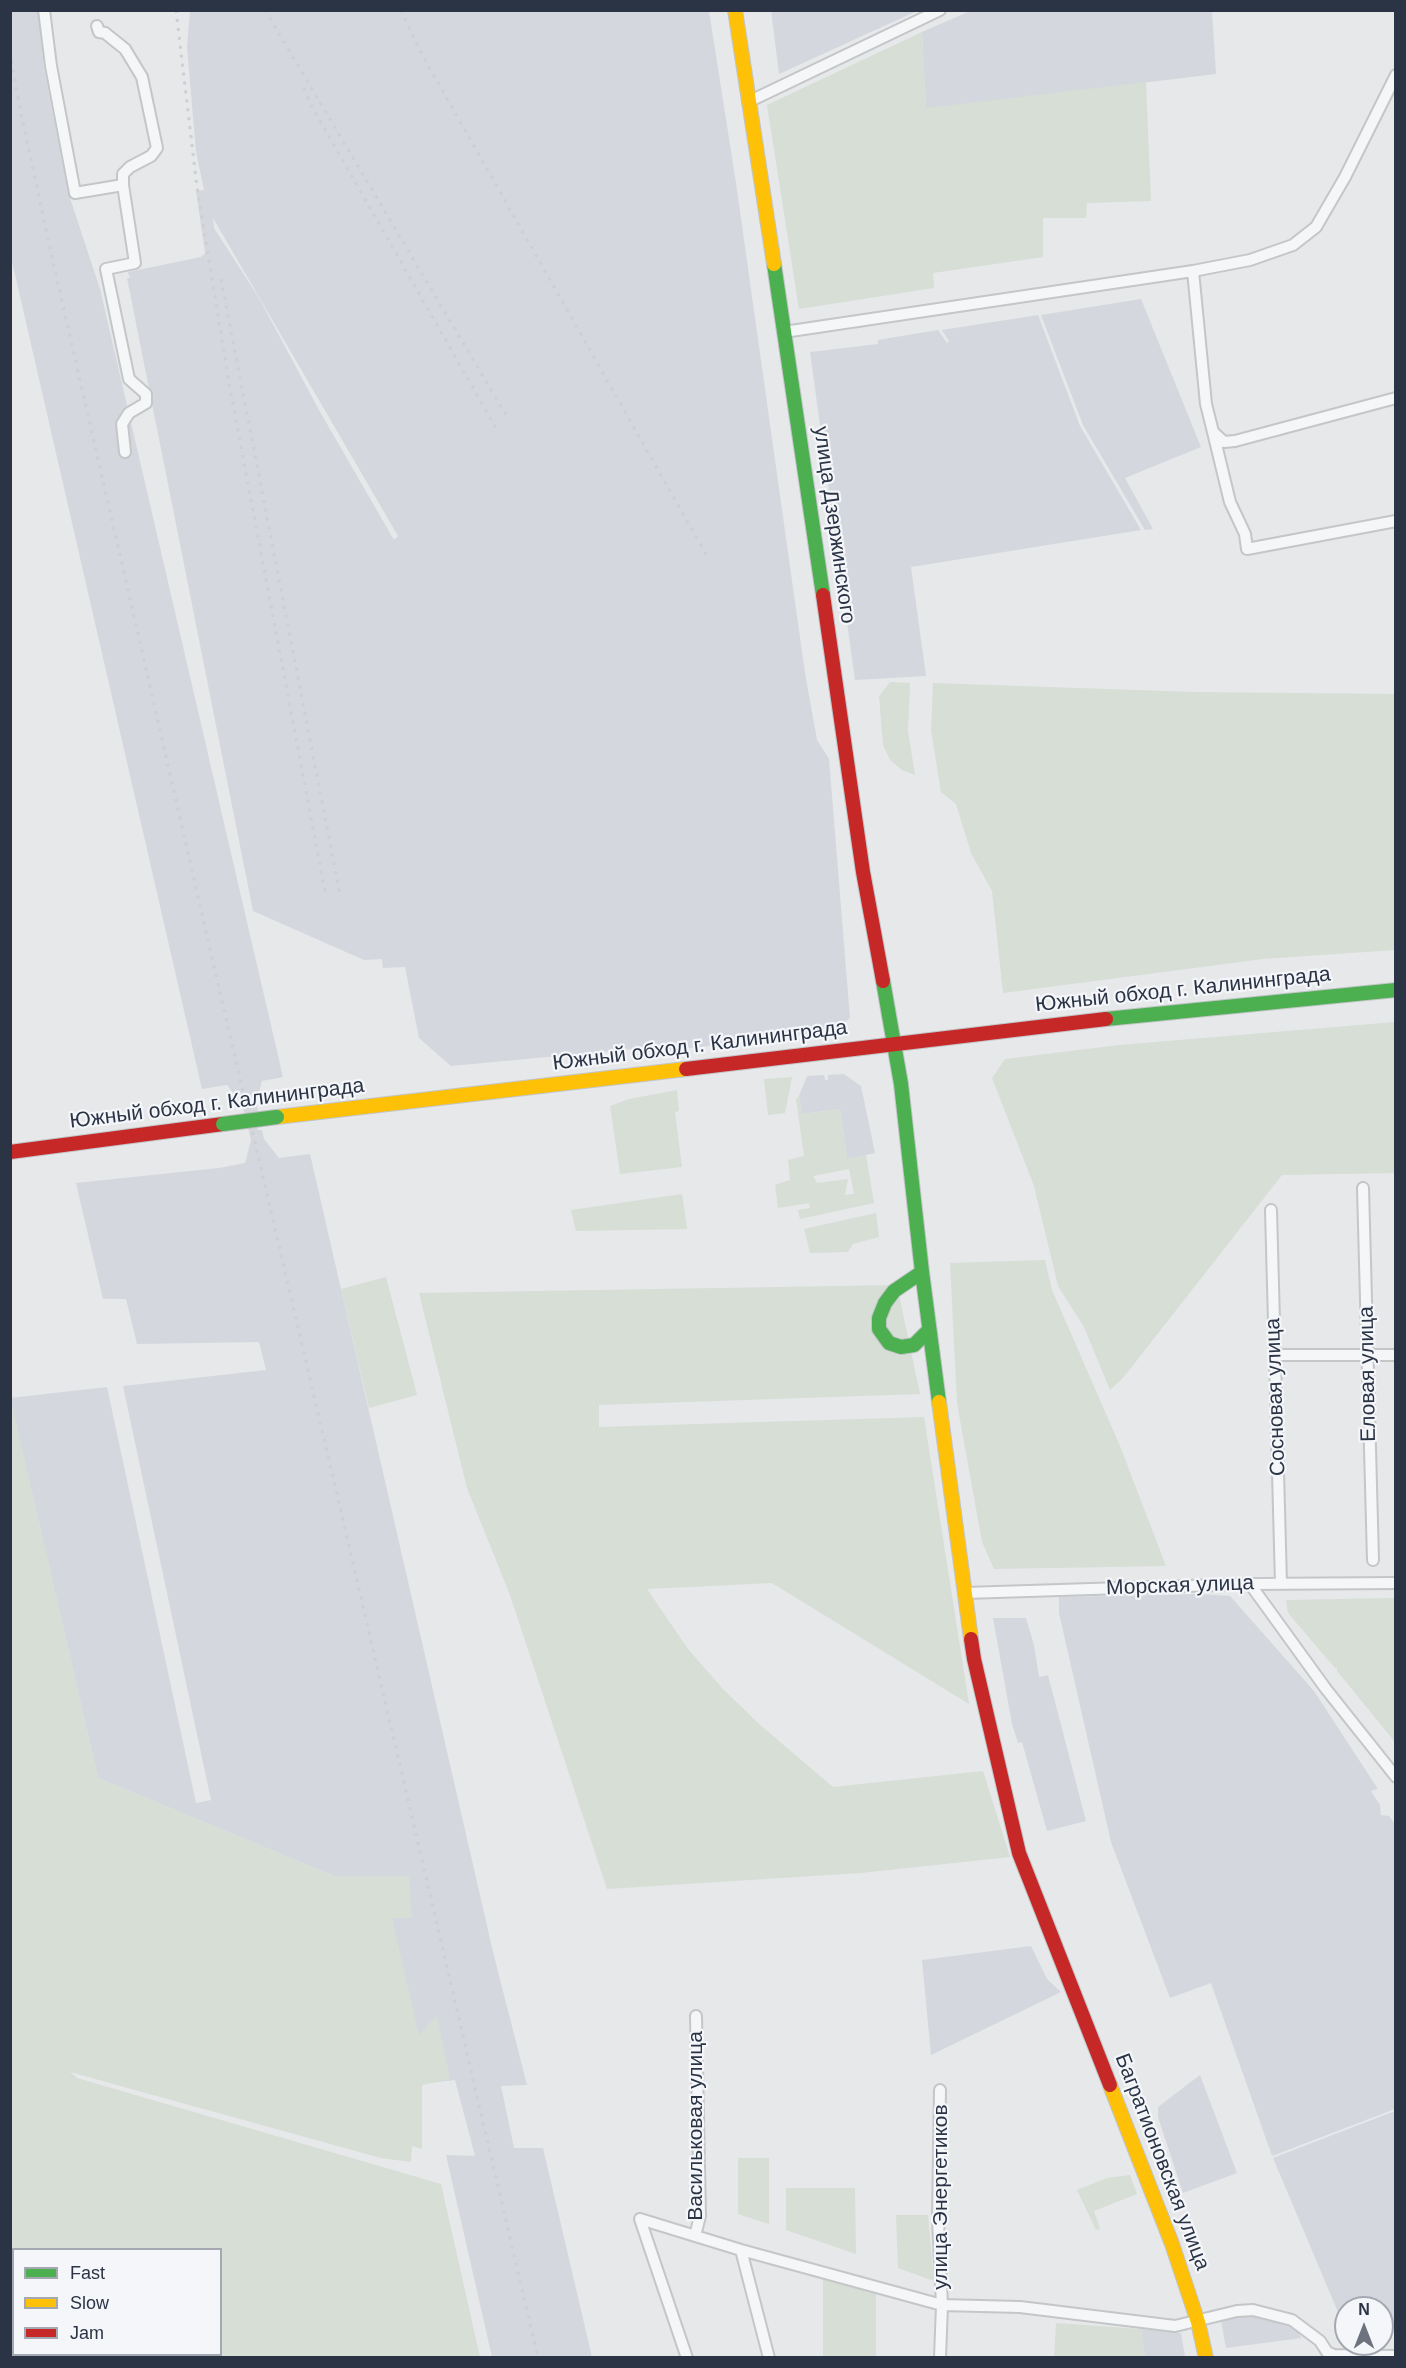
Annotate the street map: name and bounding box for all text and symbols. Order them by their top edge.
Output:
street label: улица Дзержинского [808,425,860,625]
street label: Южный обход г. Калининграда [1034,962,1332,1018]
street label: Южный обход г. Калининграда [551,1015,849,1077]
street label: Южный обход г. Калининграда [68,1073,366,1135]
street label: Еловая улица [1354,1306,1382,1442]
street label: Сосновая улица [1261,1318,1291,1476]
street label: Морская улица [1106,1571,1254,1601]
street label: Васильковая улица [683,2031,709,2221]
street label: Багратионовская улица [1109,2050,1215,2274]
street label: улица Энергетиков [928,2104,954,2290]
legend [12,2248,222,2356]
text: Fast [70,2263,105,2283]
text: Slow [70,2293,109,2313]
north arrow [1334,2296,1394,2356]
text: N [1358,2301,1370,2318]
text: Jam [70,2323,104,2343]

